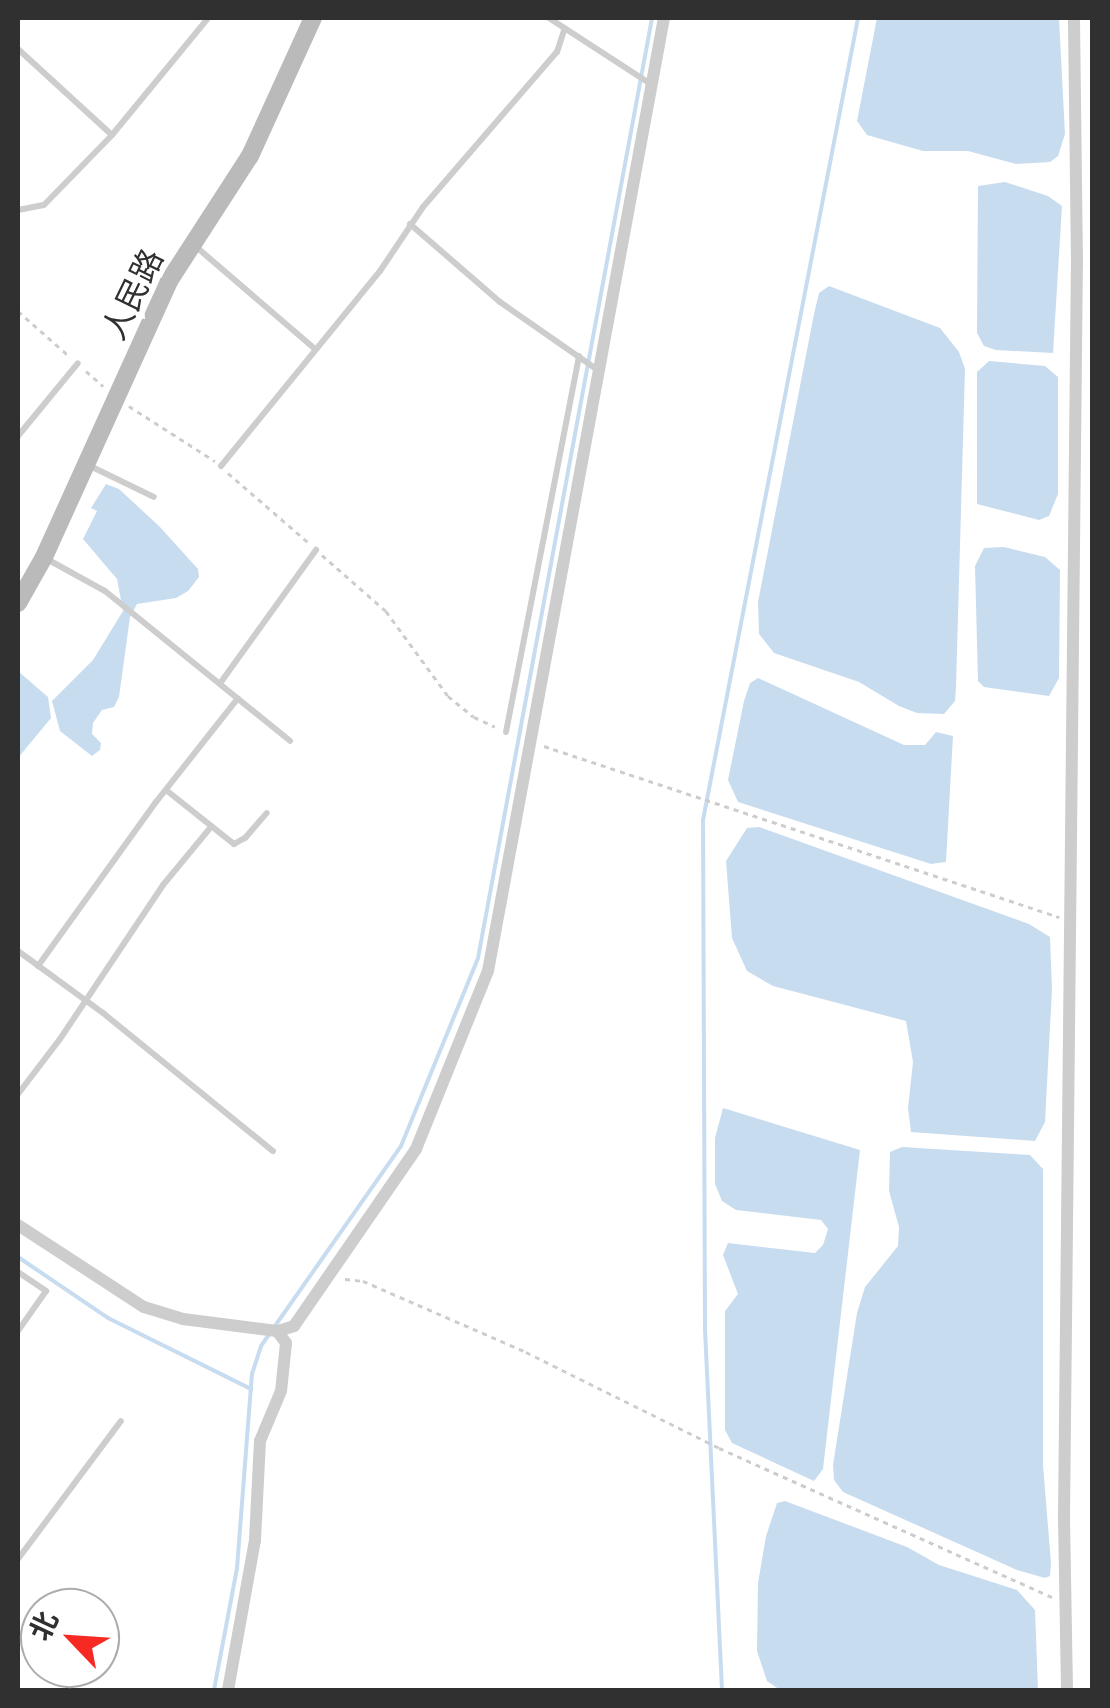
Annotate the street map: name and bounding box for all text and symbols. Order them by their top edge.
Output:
street label: 人民路 [96,243,172,347]
north arrow [20,1588,120,1688]
text: 北 [23,1606,65,1646]

